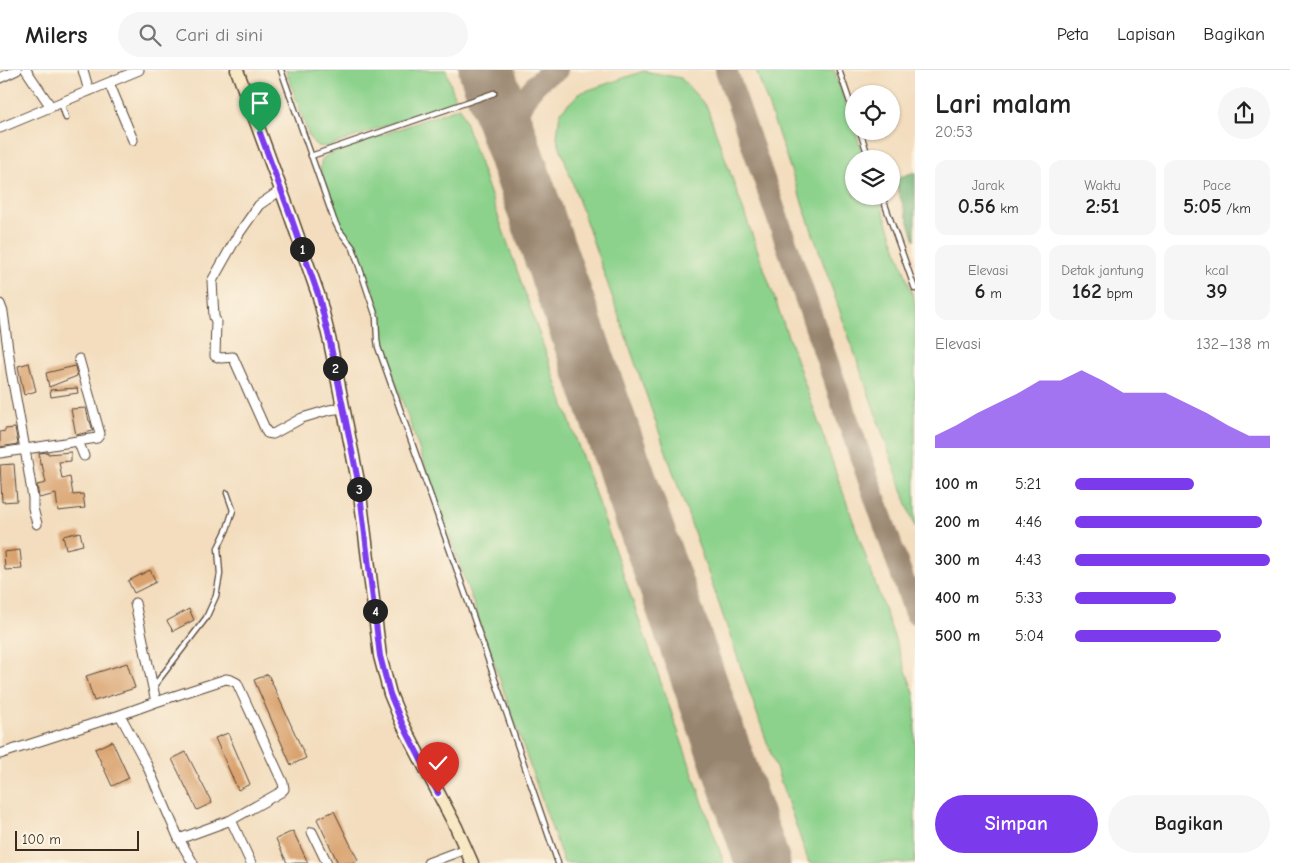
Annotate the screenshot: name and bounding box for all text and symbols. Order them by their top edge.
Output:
search box [118,12,468,57]
text: Milers [25,21,88,49]
icon: search [136,21,164,49]
text: Cari di sini [176,24,263,46]
text: Peta [1057,24,1089,45]
text: Lapisan [1117,24,1175,45]
text: Bagikan [1203,24,1265,45]
pin [239,82,281,133]
map controls [845,85,900,205]
button: locate [845,85,900,140]
button: share [1218,87,1270,139]
text: Lari malam [935,88,1071,120]
icon: arrive [246,89,274,117]
text: 20:53 [935,123,973,141]
button: layers [845,150,900,205]
text: Jarak [972,177,1005,194]
text: Waktu [1084,177,1121,194]
text: Pace [1203,177,1231,194]
text: 0.56 [958,194,996,218]
text: 2:51 [1085,194,1120,218]
text: 5:05 [1183,194,1222,218]
text: km [996,200,1019,217]
text: /km [1222,200,1251,217]
pin: 1 [290,236,314,262]
text: 1 [300,241,305,258]
text: Elevasi [968,262,1008,279]
text: Detak jantung [1061,262,1144,279]
text: kcal [1205,262,1229,279]
text: 6 [975,279,986,303]
text: 162 [1072,279,1102,303]
text: 39 [1206,279,1228,303]
text: m [986,285,1002,302]
text: bpm [1102,285,1133,302]
text: Elevasi [935,335,981,353]
text: 132–138 m [1196,335,1270,353]
pin: 2 [322,356,348,380]
text: 2 [332,360,339,377]
text: 100 m [935,475,978,493]
text: 5:21 [1015,475,1041,493]
pin: 3 [346,476,372,502]
text: 3 [356,481,363,498]
text: 200 m [935,513,980,531]
text: 4:46 [1015,513,1042,531]
text: 300 m [935,551,980,569]
text: 4:43 [1015,551,1041,569]
text: 400 m [935,589,979,607]
text: 5:33 [1015,589,1043,607]
pin: 4 [362,598,388,624]
text: 4 [372,603,379,620]
text: 500 m [935,627,980,645]
text: 5:04 [1015,627,1044,645]
pin [417,742,459,793]
icon: check [424,749,452,777]
button: Simpan [935,795,1098,853]
button: Bagikan [1108,795,1270,853]
scale bar [15,828,139,851]
text: 100 m [22,831,61,848]

